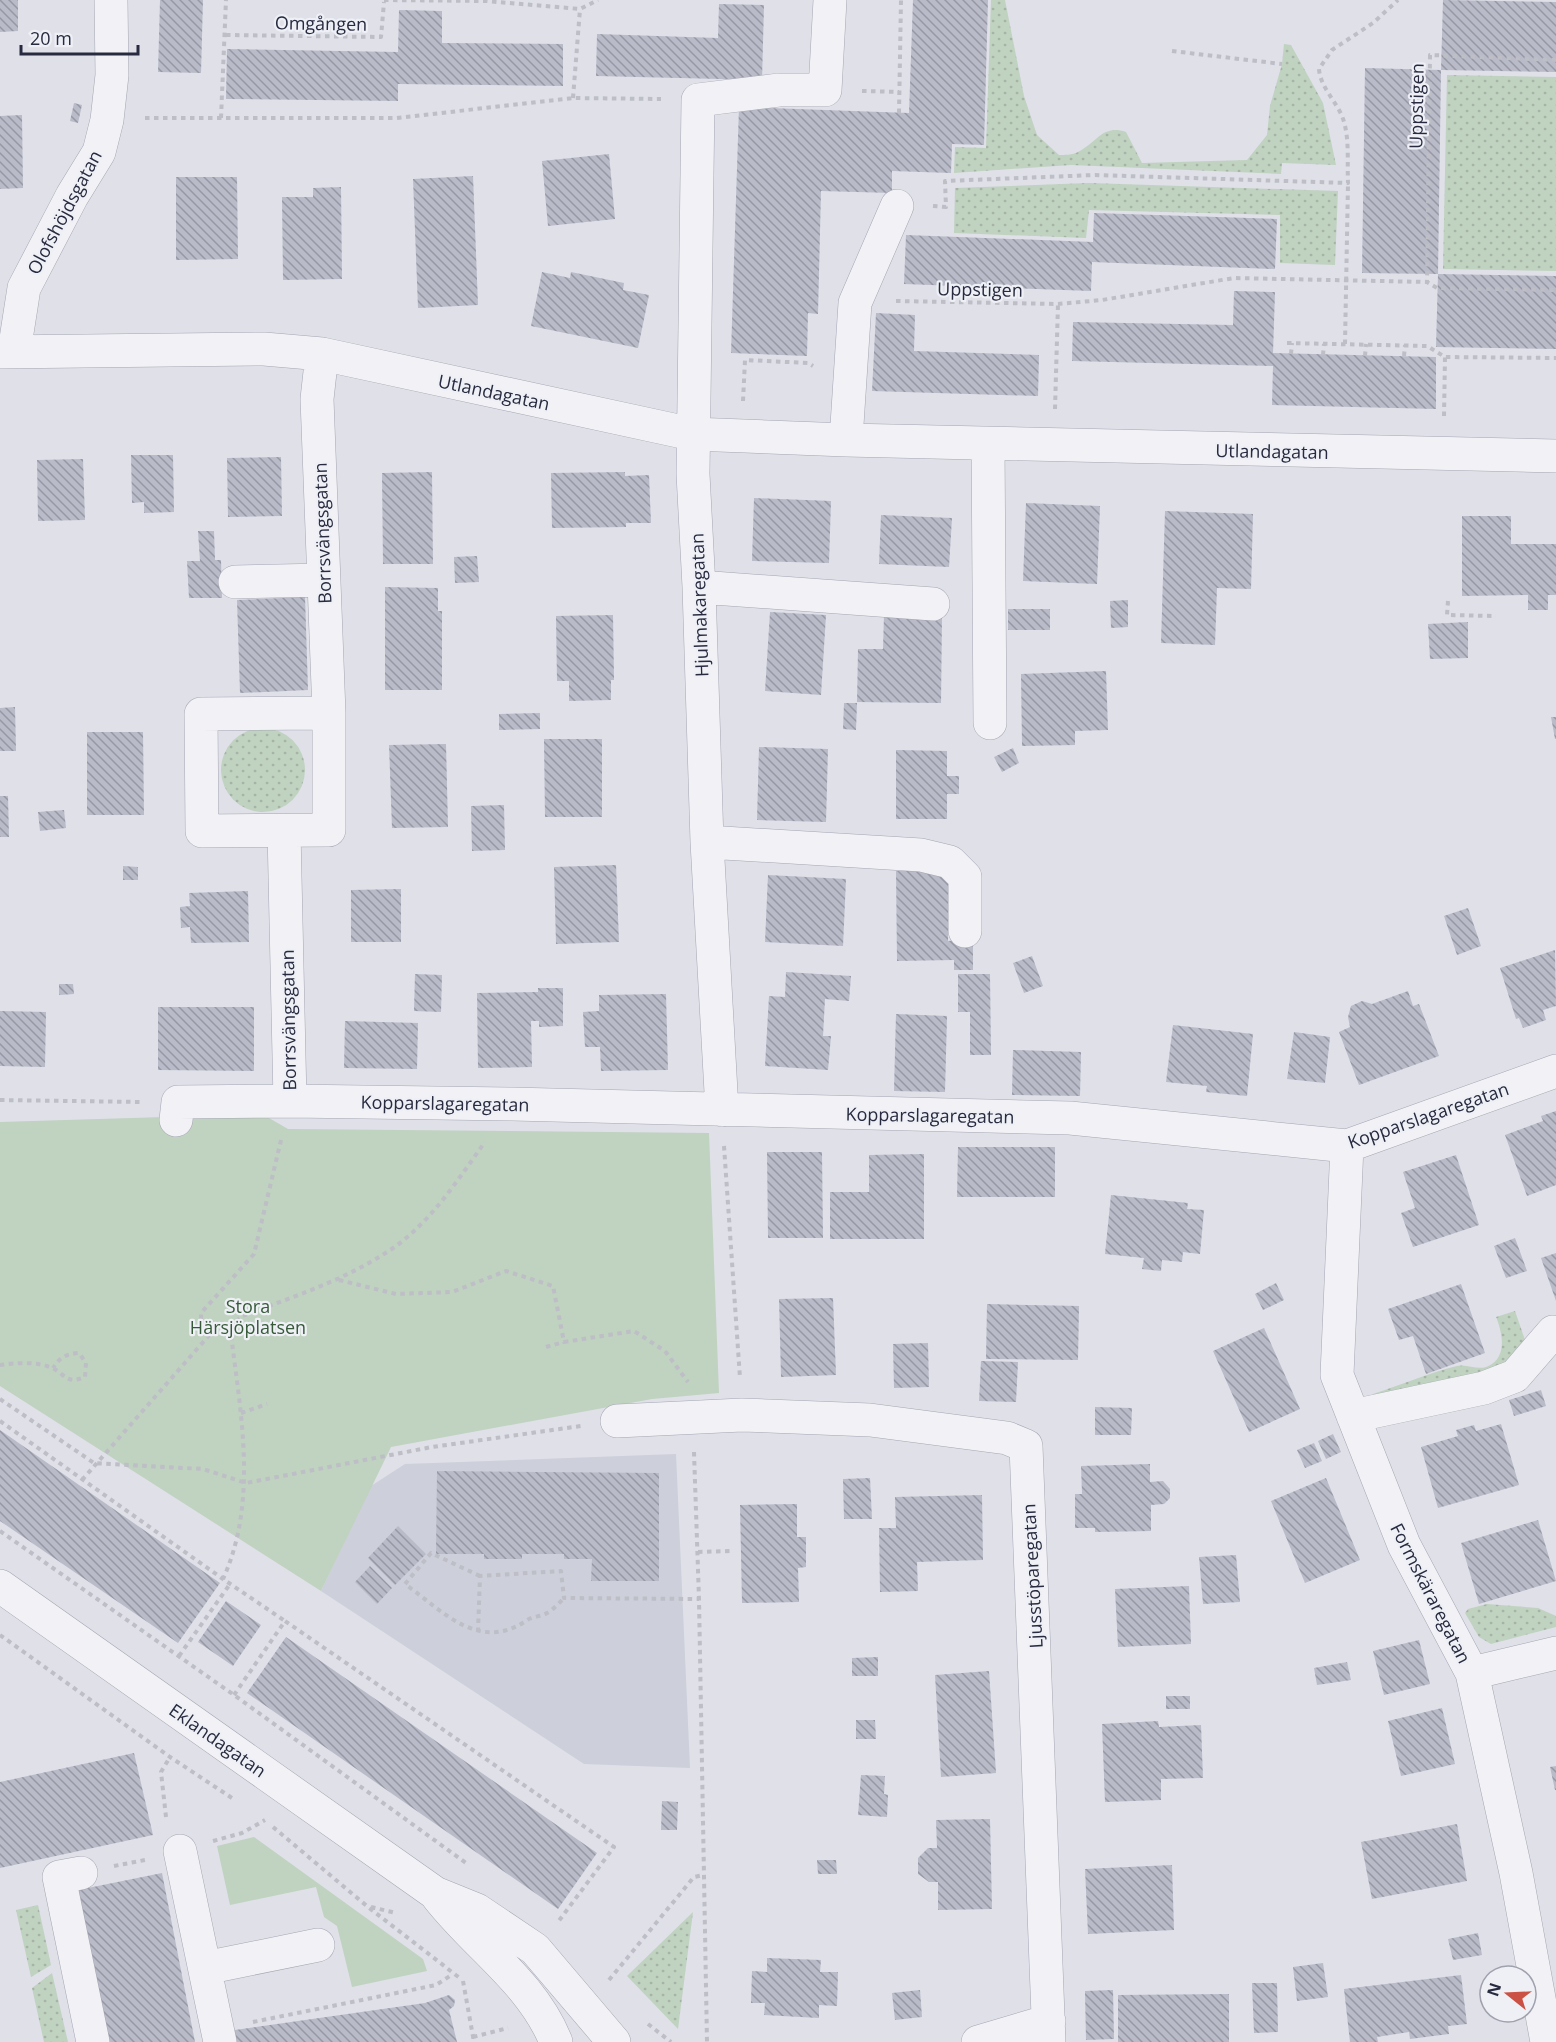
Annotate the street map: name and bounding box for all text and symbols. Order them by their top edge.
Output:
street label: Omgången [275,10,367,36]
scale bar [21,18,138,56]
text: 20 m [30,26,72,50]
street label: Uppstigen [1403,63,1429,149]
street label: Olofshöjdsgatan [21,146,107,278]
street label: Uppstigen [937,276,1023,302]
street label: Utlandagatan [436,368,552,416]
street label: Utlandagatan [1215,438,1329,464]
street label: Borrsvängsgatan [308,462,336,604]
street label: Hjulmakaregatan [684,533,714,677]
street label: Borrsvängsgatan [275,949,301,1091]
street label: Kopparslagaregatan [1344,1076,1512,1154]
street label: Kopparslagaregatan [360,1090,530,1116]
street label: Kopparslagaregatan [845,1102,1015,1128]
park label: Stora Härsjöplatsen [190,1294,306,1339]
street label: Ljusstöparegatan [1016,1503,1048,1649]
street label: Formskäraregatan [1385,1519,1477,1667]
street label: Eklandagatan [165,1698,271,1782]
north arrow [1478,1964,1538,2024]
text: N [1481,1980,1506,1999]

